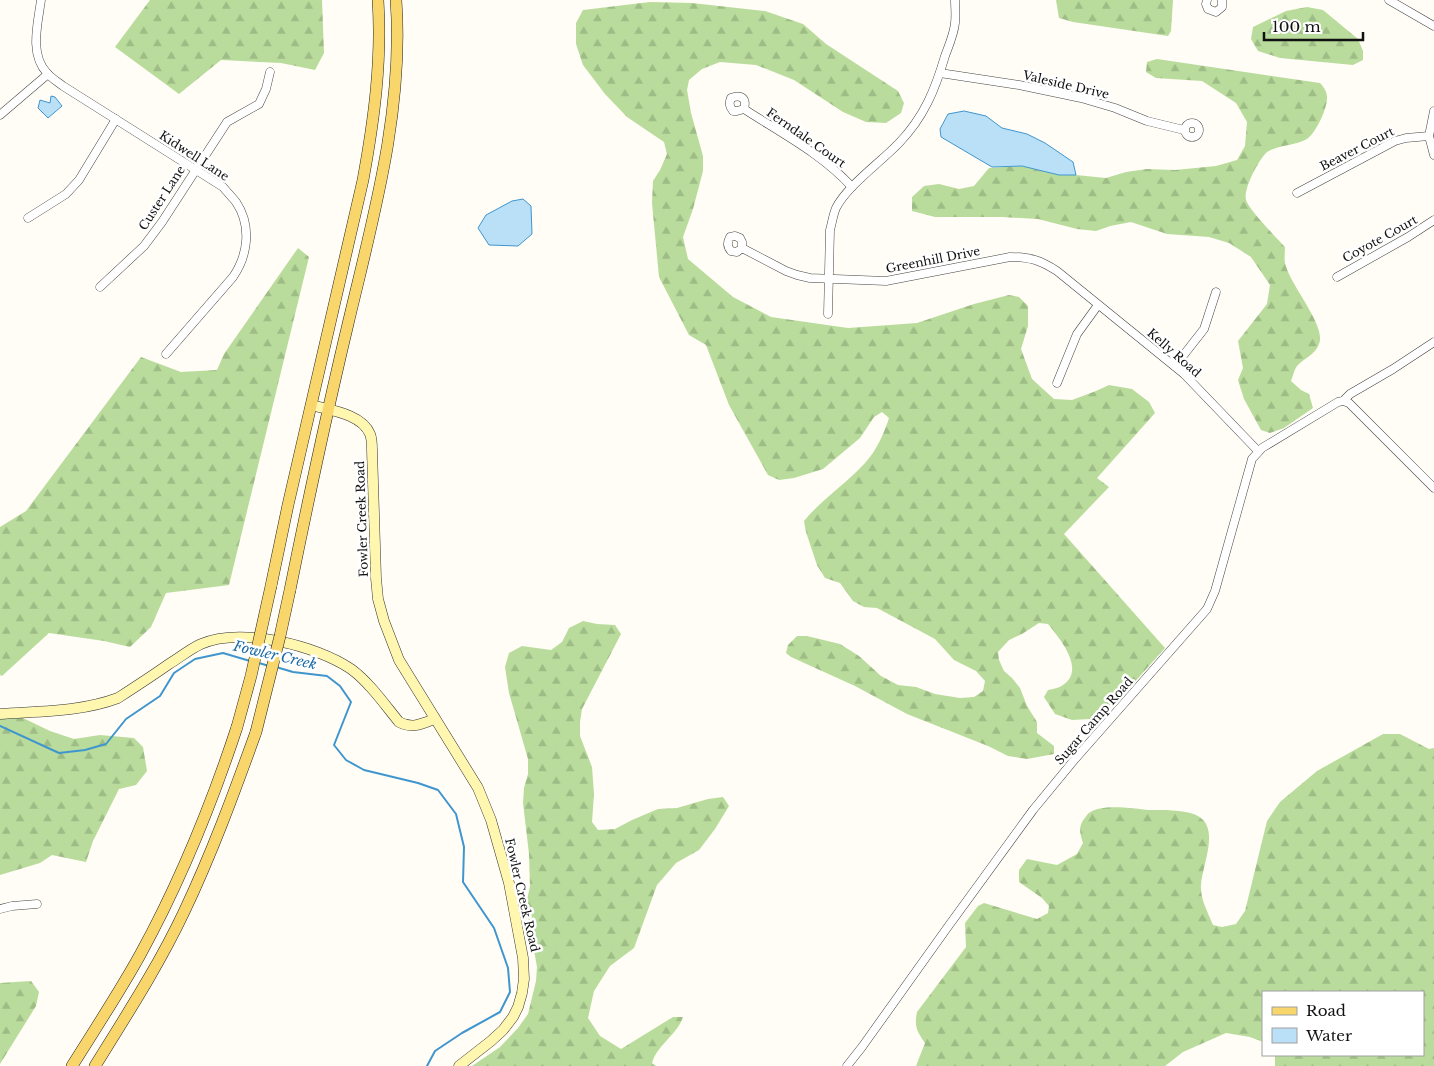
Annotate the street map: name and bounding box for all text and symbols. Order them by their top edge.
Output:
scale bar [1264,10,1363,42]
text: 100 m [1272,17,1321,36]
street label: Valeside Drive [1021,67,1111,102]
street label: Ferndale Court [764,105,849,171]
street label: Beaver Court [1317,123,1397,174]
street label: Kidwell Lane [157,127,232,184]
street label: Custer Lane [135,163,188,233]
street label: Coyote Court [1340,212,1420,265]
street label: Greenhill Drive [884,243,982,276]
street label: Kelly Road [1144,325,1204,380]
street label: Fowler Creek Road [352,461,371,577]
water label: Fowler Creek [231,636,318,673]
street label: Sugar Camp Road [1051,674,1136,768]
street label: Fowler Creek Road [502,836,543,953]
legend [1262,991,1424,1056]
text: Road [1306,1001,1346,1020]
text: Water [1305,1026,1353,1045]

